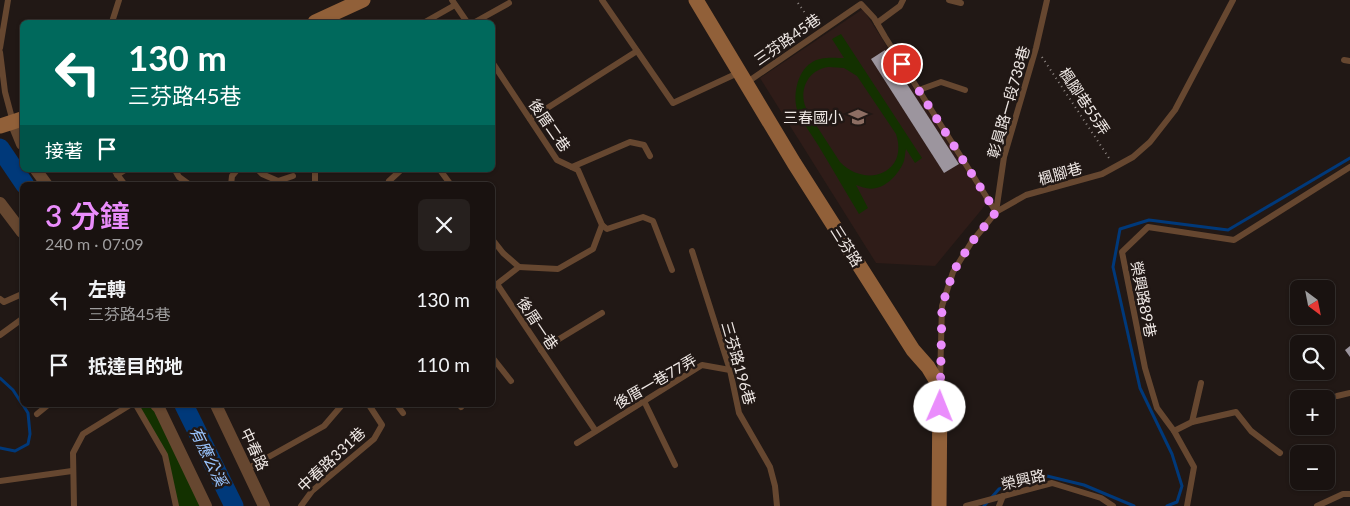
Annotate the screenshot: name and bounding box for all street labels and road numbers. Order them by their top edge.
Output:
street label: 三芬路45巷 [750,9,824,69]
street label: 彰員路一段738巷 [983,44,1033,160]
street label: 楓腳巷55弄 [1056,64,1114,138]
street label: 後厝二巷 [525,95,575,155]
street label: 楓腳巷 [1036,158,1084,188]
street label: 三芬路 [827,222,867,270]
street label: 榮興路89巷 [1128,259,1160,339]
street label: 後厝一巷 [514,293,562,353]
street label: 三芬路196巷 [718,319,760,407]
street label: 後厝一巷77弄 [610,350,700,412]
street label: 中春路331巷 [293,423,369,495]
street label: 中春路 [237,425,273,473]
street label: 榮興路 [999,465,1047,493]

